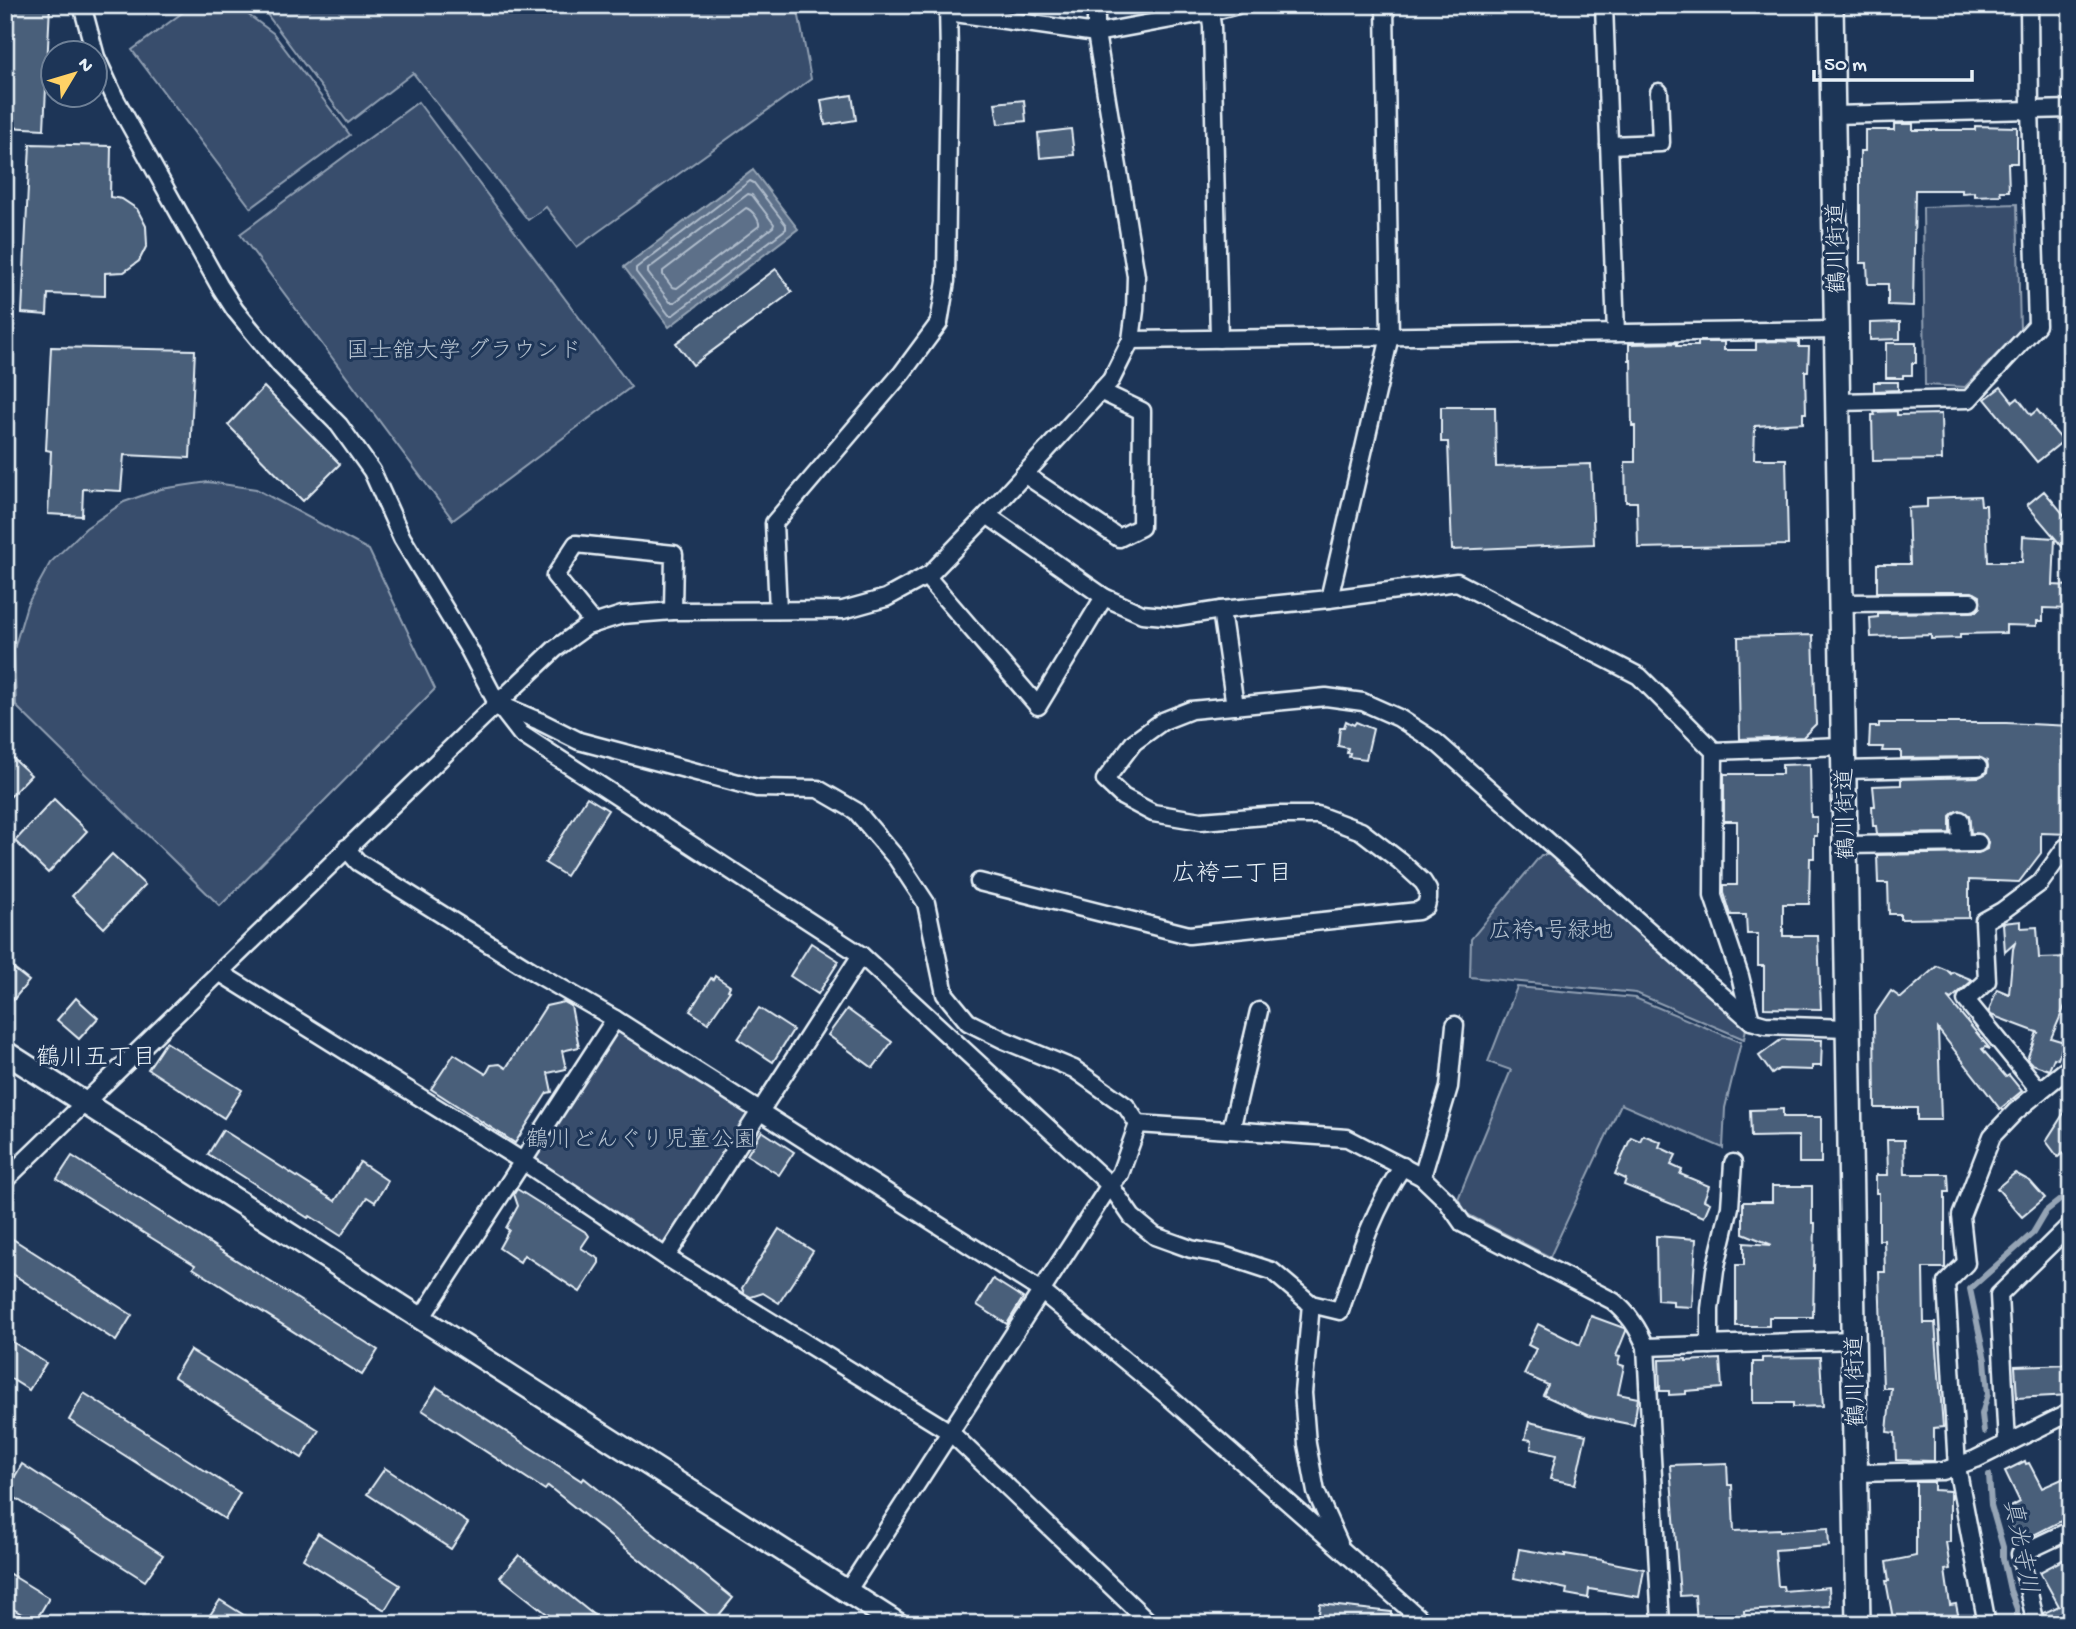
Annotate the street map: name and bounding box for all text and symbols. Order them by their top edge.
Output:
north arrow [38,38,108,108]
scale bar [1814,38,1971,82]
text: N [72,54,98,78]
text: 50 m [1824,54,1867,79]
street label: 鶴川街道 [1823,202,1853,294]
park label: 国士舘大学 グラウンド [346,338,582,366]
street label: 鶴川街道 [1832,768,1862,860]
district label: 広袴二丁目 [1172,860,1292,890]
park label: 広袴1号緑地 [1489,918,1613,946]
district label: 鶴川五丁目 [36,1044,156,1074]
park label: 鶴川どんぐり児童公園 [526,1127,756,1155]
street label: 鶴川街道 [1842,1335,1872,1427]
water label: 真光寺川 [1995,1497,2043,1597]

